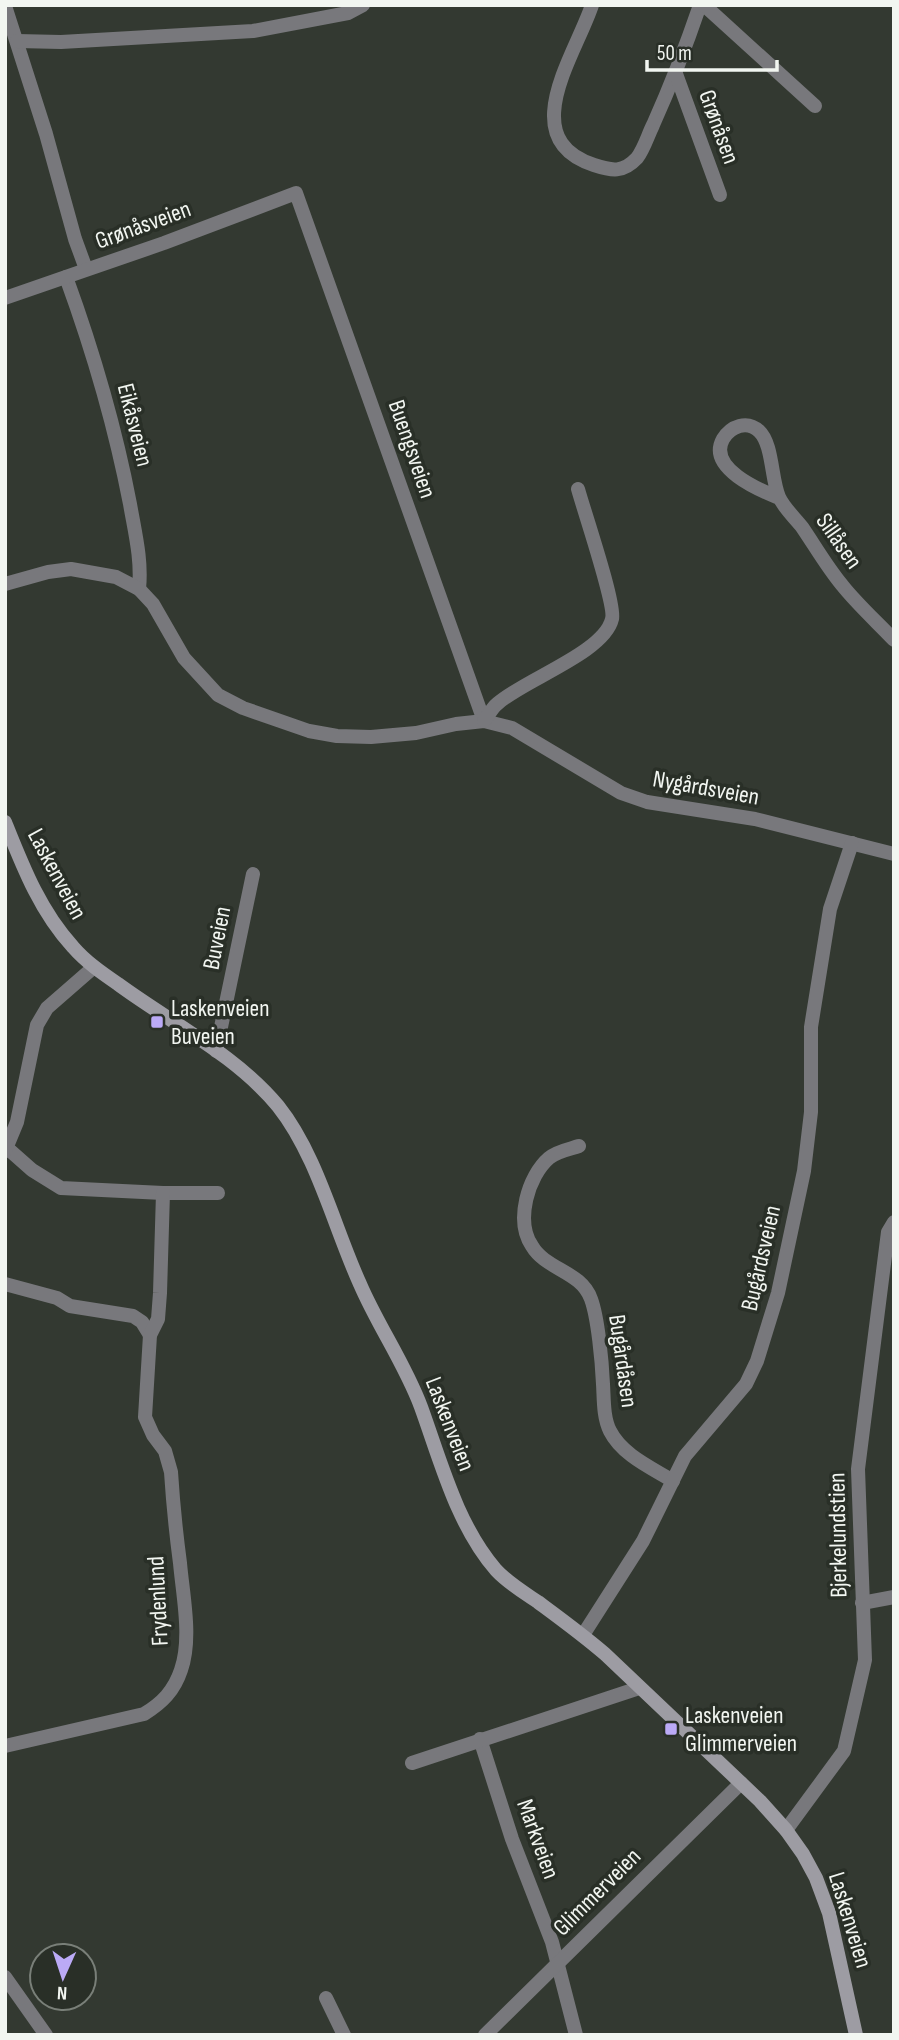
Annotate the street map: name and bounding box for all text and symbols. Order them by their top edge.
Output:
scale bar [647,28,776,72]
text: 50 m [657,41,692,66]
street label: Grønåsen [692,86,746,168]
street label: Grønåsveien [91,194,195,256]
street label: Eikåsveien [111,381,159,469]
street label: Buengsveien [382,396,442,502]
street label: Sillåsen [809,508,869,574]
street label: Nygårdsveien [651,764,761,812]
street label: Laskenveien [21,824,93,924]
street label: Buveien [197,904,237,972]
place label: Laskenveien Buveien [171,994,270,1051]
marker: Laskenveien Buveien [149,1014,165,1030]
street label: Bugårdsveien [735,1202,787,1314]
street label: Bugårdåsen [602,1313,644,1409]
street label: Laskenveien [419,1373,481,1475]
street label: Bjerkelundstien [822,1472,854,1598]
street label: Frydenlund [141,1555,175,1647]
place label: Laskenveien Glimmerveien [685,1701,797,1758]
marker: Laskenveien Glimmerveien [663,1721,679,1737]
street label: Markveien [510,1795,566,1883]
street label: Glimmerveien [547,1842,647,1942]
street label: Laskenveien [822,1869,878,1971]
north arrow [28,1942,98,2012]
text: N [57,1981,68,2004]

